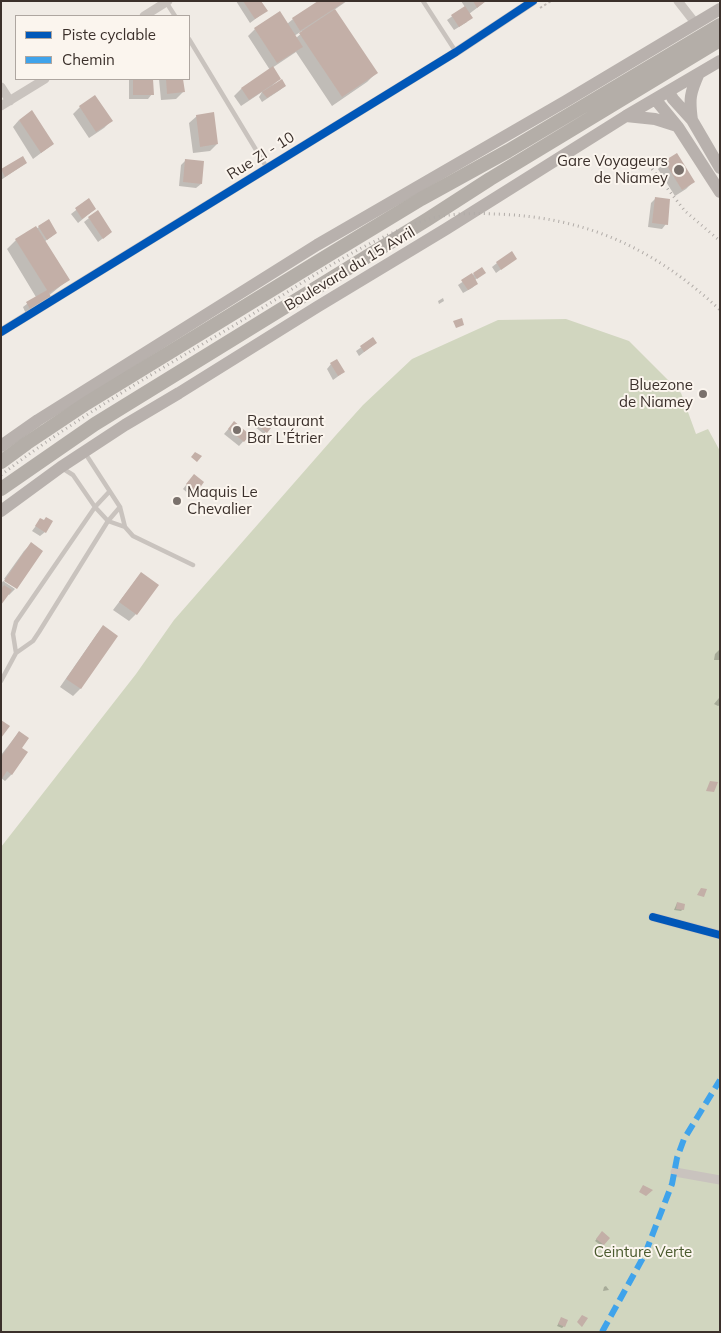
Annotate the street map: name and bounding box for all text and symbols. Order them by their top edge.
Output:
legend [15,15,190,80]
text: Piste cyclable [62,25,156,44]
text: Chemin [62,50,115,69]
street label: Rue ZI - 10 [224,128,298,184]
place label: Gare Voyageurs de Niamey [557,152,668,187]
marker: Gare Voyageurs de Niamey [672,163,686,177]
street label: Boulevard du 15 Avril [282,223,418,315]
place label: Bluezone de Niamey [619,376,693,411]
marker: Bluezone de Niamey [697,388,709,400]
place label: Restaurant Bar L’Étrier [247,412,324,447]
marker: Restaurant Bar L’Étrier [231,424,243,436]
place label: Maquis Le Chevalier [187,483,258,518]
marker: Maquis Le Chevalier [171,495,183,507]
park label: Ceinture Verte [594,1243,692,1261]

